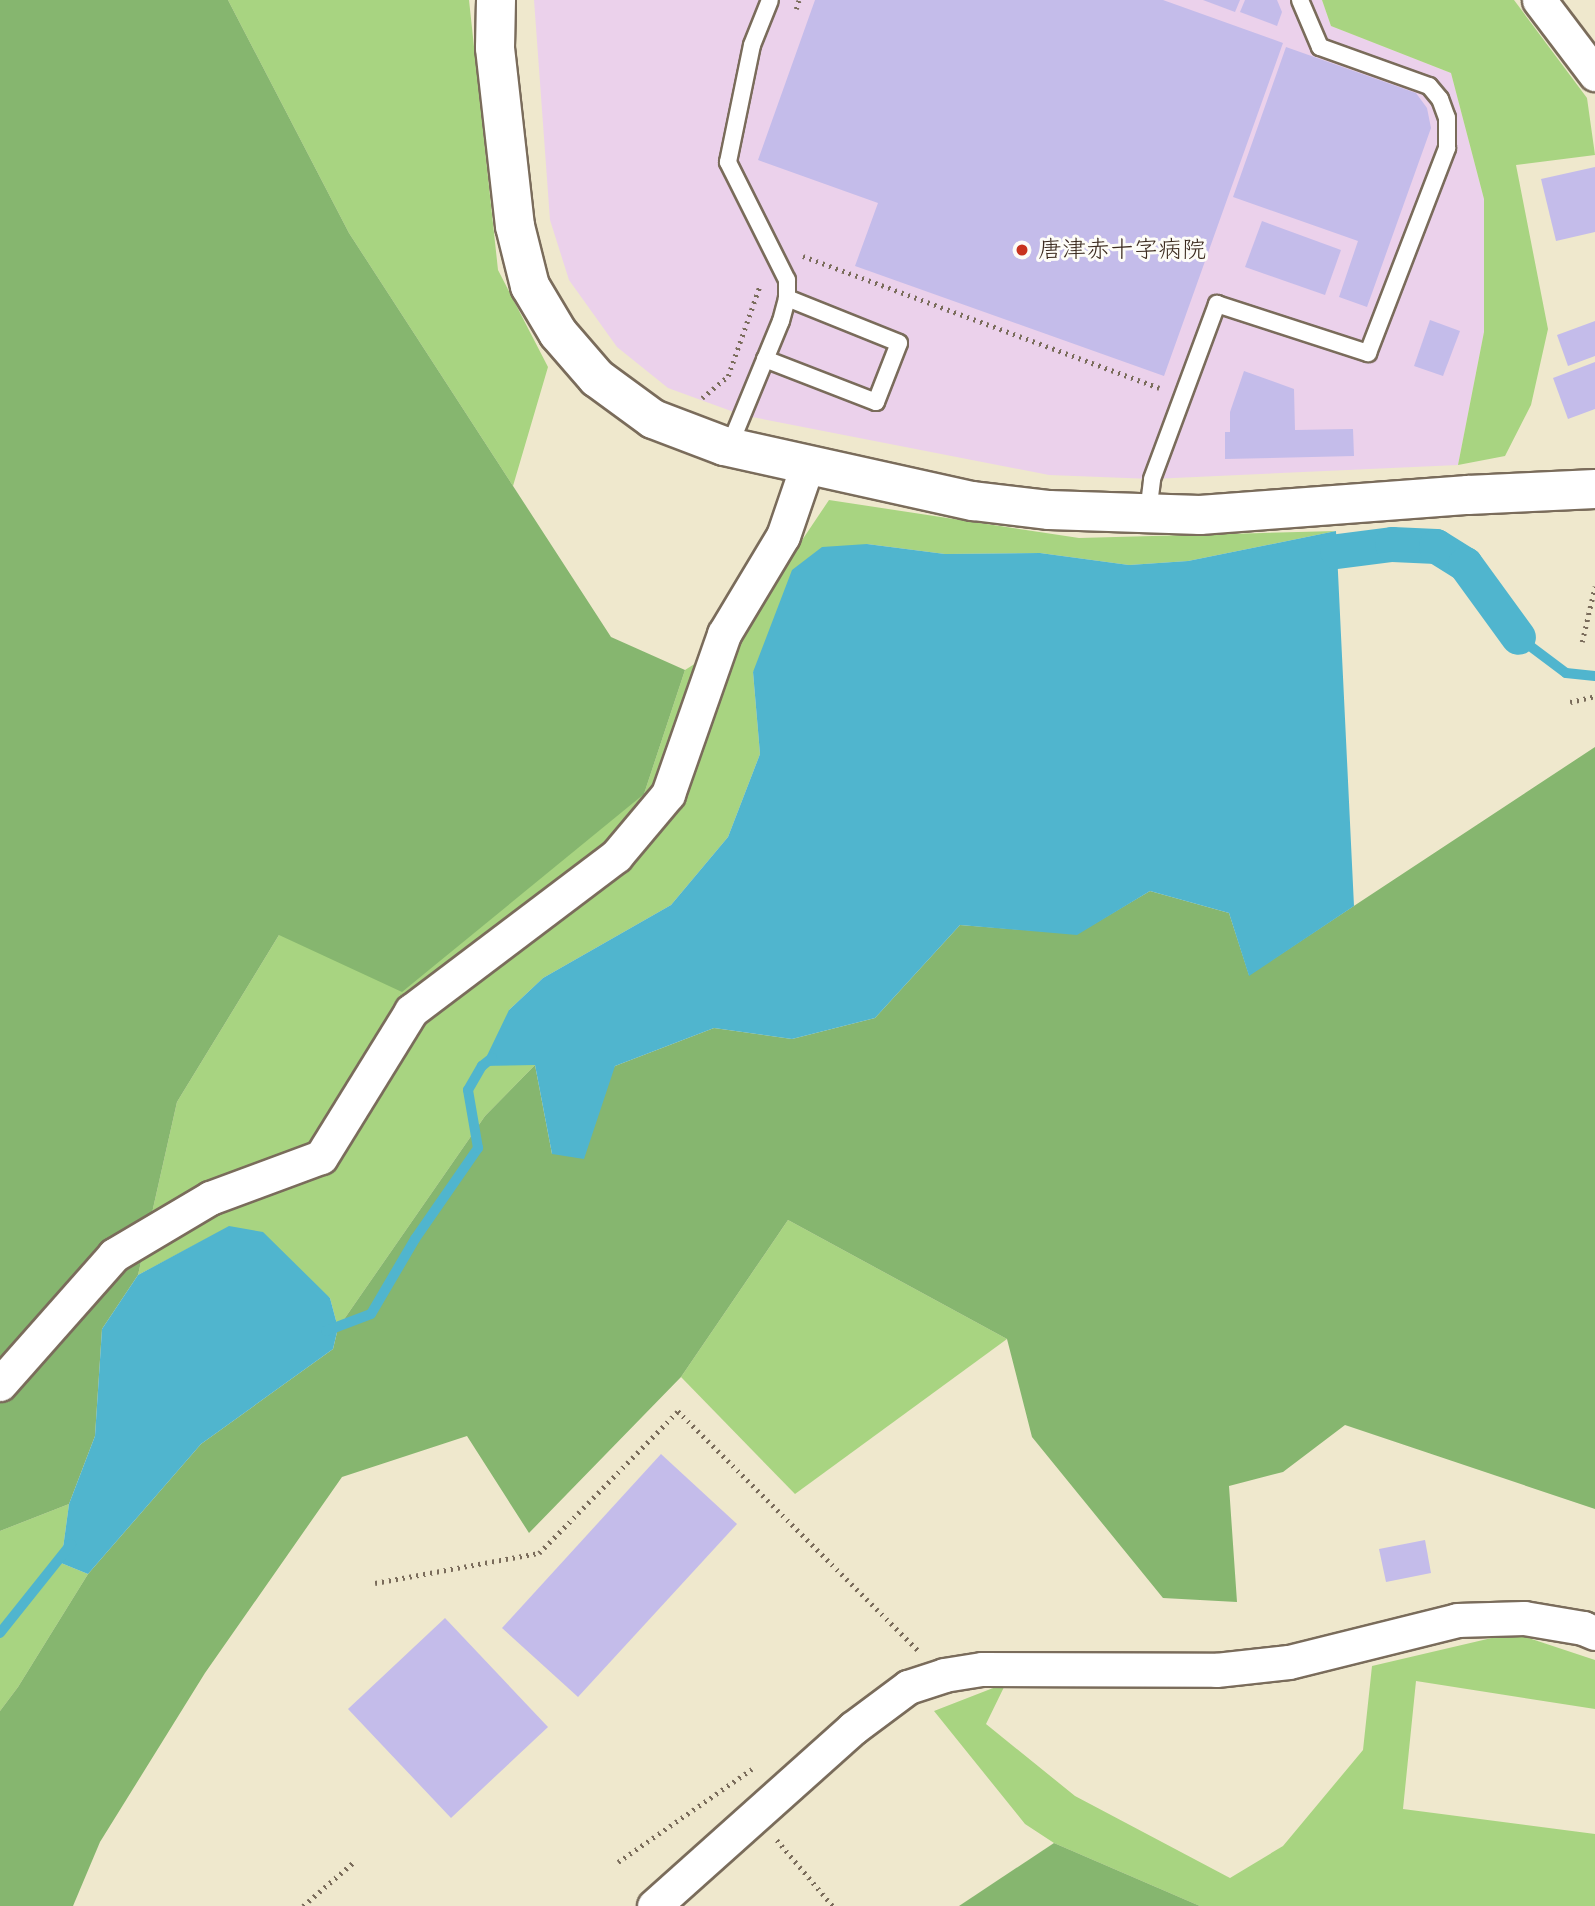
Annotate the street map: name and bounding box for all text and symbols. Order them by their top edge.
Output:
place label: 唐津赤十字病院 [1038,236,1206,264]
marker: 唐津赤十字病院 [1012,240,1032,260]

